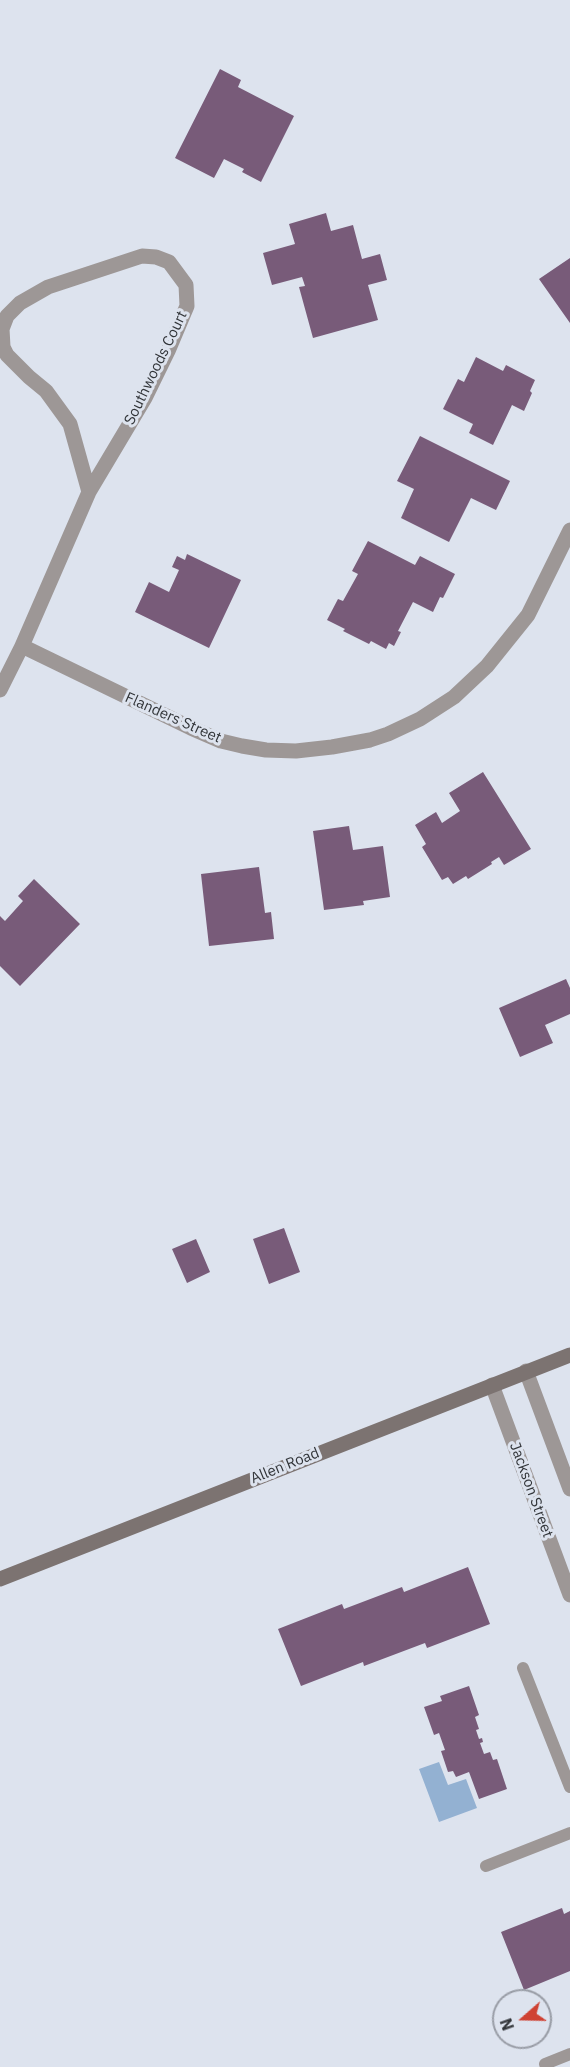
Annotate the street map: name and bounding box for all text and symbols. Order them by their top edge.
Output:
street label: Southwoods Court [121,308,191,428]
street label: Flanders Street [122,689,224,747]
street label: Jackson Street [505,1440,557,1540]
street label: Allen Road [248,1444,322,1488]
north arrow [492,1989,552,2049]
text: N [496,2016,518,2033]

